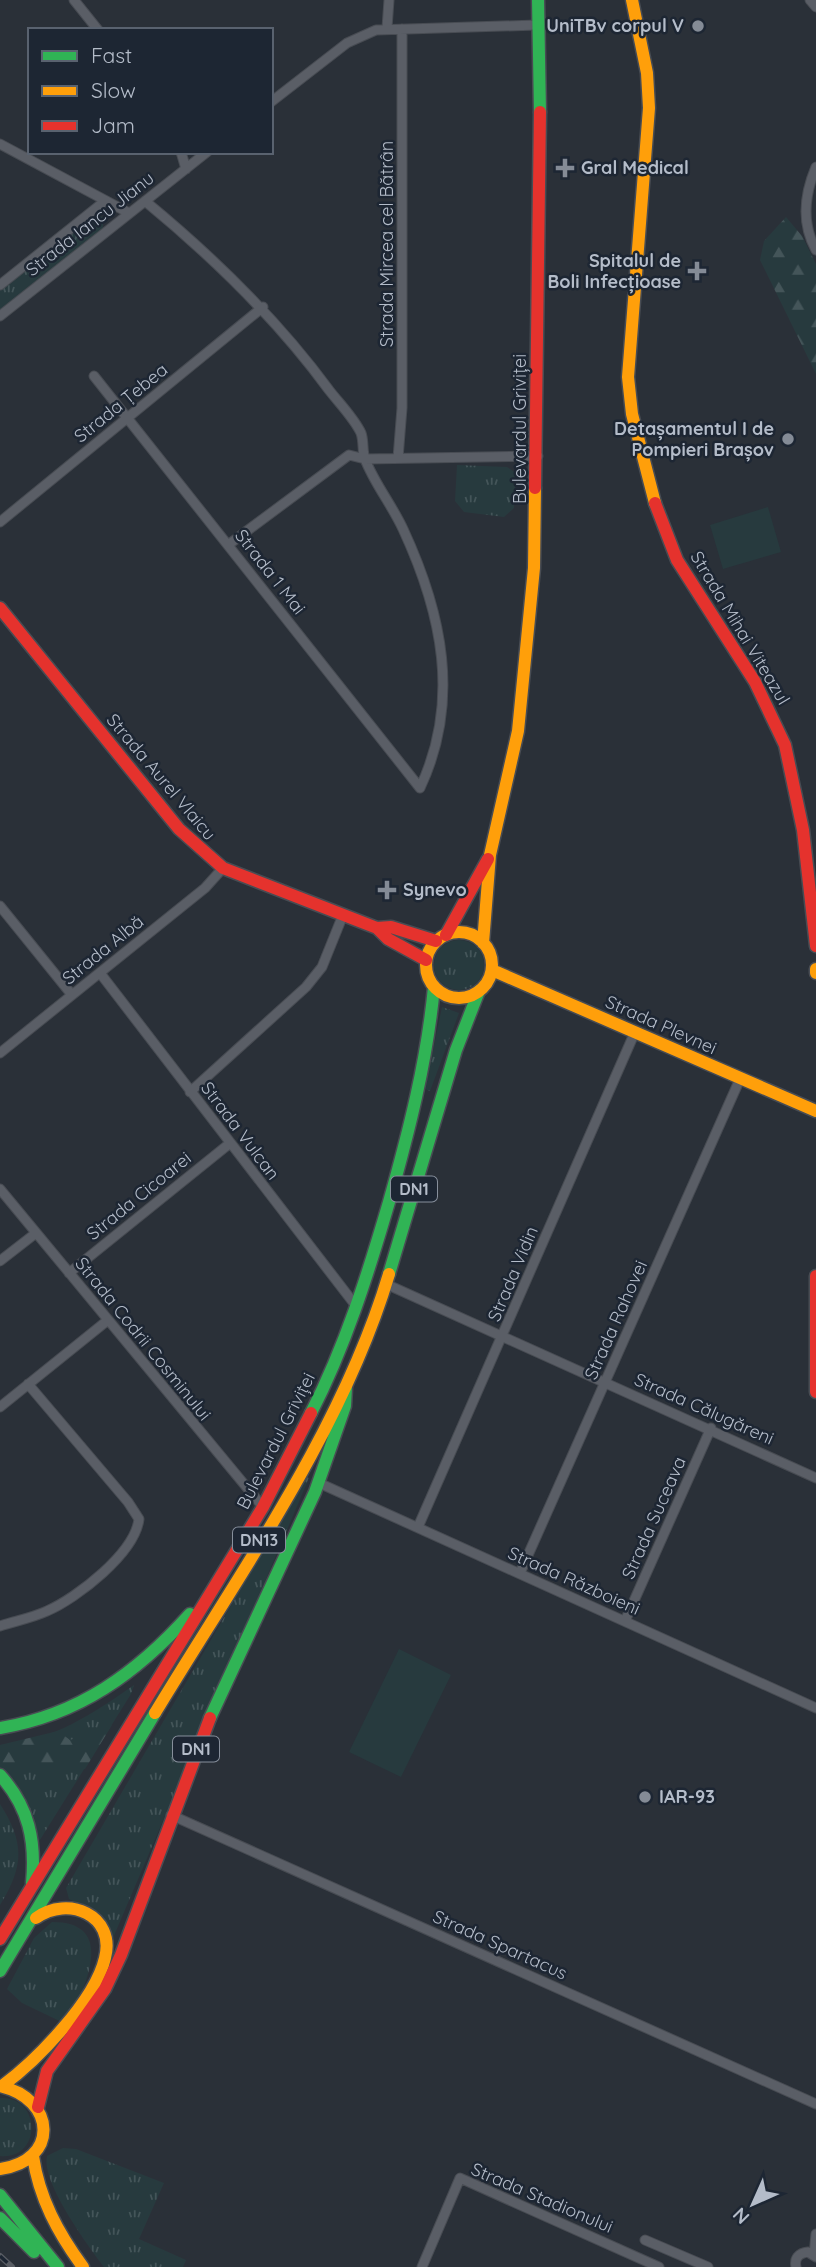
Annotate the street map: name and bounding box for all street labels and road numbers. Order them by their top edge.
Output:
street label: Strada Mircea cel Bătrân [375,141,398,347]
street label: Strada Iancu Jianu [21,166,158,281]
street label: Bulevardul Griviței [508,354,531,504]
street label: Strada Țebea [69,358,172,447]
street label: Strada 1 Mai [230,525,311,619]
street label: Strada Mihai Viteazul [685,547,795,709]
street label: Strada Aurel Vlaicu [102,709,221,845]
street label: Strada Albă [57,910,148,989]
street label: Strada Plevnei [602,990,720,1059]
street label: Strada Vulcan [196,1077,285,1184]
street label: Strada Cicoarei [82,1146,196,1245]
road number: DN1 [391,1176,437,1202]
street label: Strada Vidin [482,1223,543,1325]
street label: Strada Codrii Cosminului [70,1252,216,1425]
street label: Strada Rahovei [579,1257,652,1383]
street label: Strada Călugăreni [631,1367,778,1450]
street label: Bulevardul Griviței [231,1369,320,1513]
street label: Strada Suceava [616,1453,691,1583]
road number: DN13 [233,1528,285,1552]
street label: Strada Războieni [505,1541,644,1620]
road number: DN1 [173,1736,219,1762]
street label: Strada Spartacus [430,1905,571,1984]
street label: Strada Stadionului [468,2157,617,2238]

